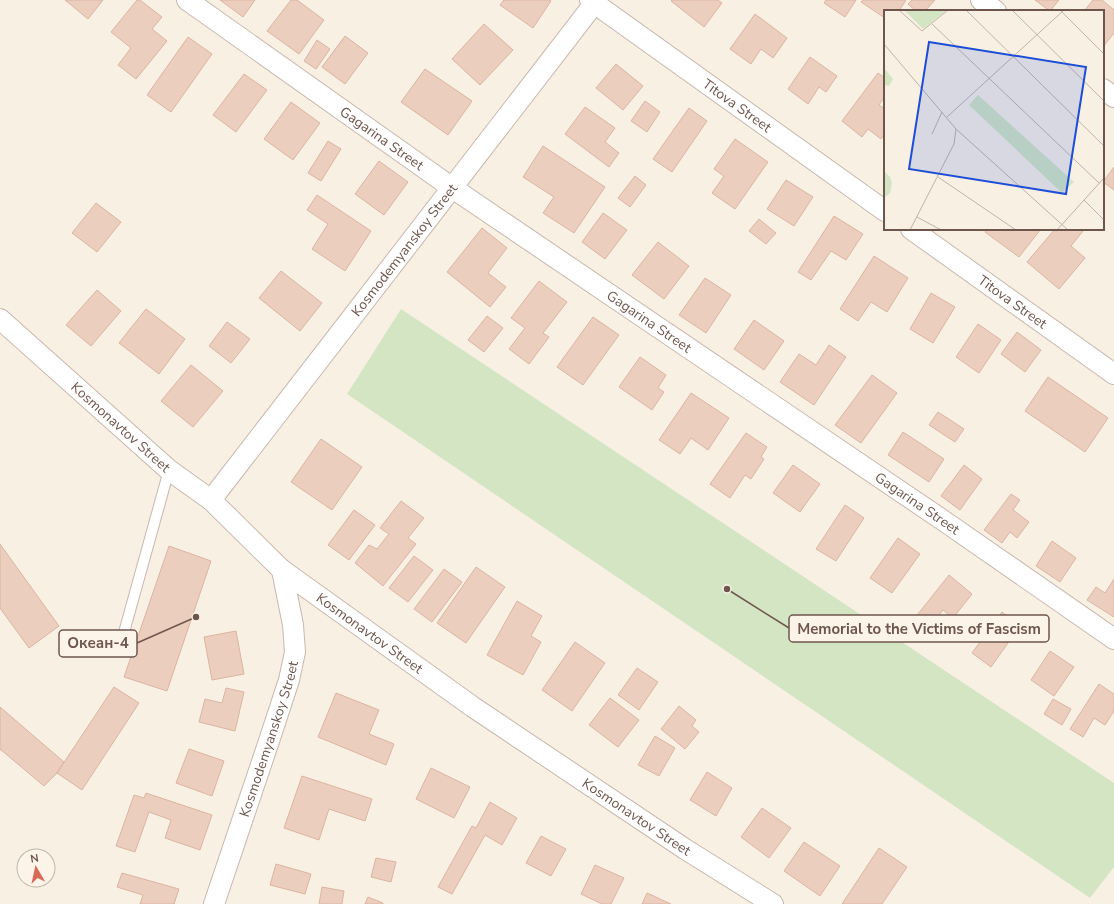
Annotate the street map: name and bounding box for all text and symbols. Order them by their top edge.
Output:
inset map [884,10,1104,230]
street label: Titova Street [699,74,776,137]
street label: Gagarina Street [336,102,428,174]
street label: Kosmodemyanskoy Street [347,179,462,320]
street label: Titova Street [974,271,1051,333]
street label: Gagarina Street [603,286,696,357]
street label: Kosmonavtov Street [67,377,175,476]
street label: Gagarina Street [871,467,964,539]
street label: Kosmonavtov Street [313,588,427,678]
callout: Memorial to the Victims of Fascism [789,615,1049,642]
text: Memorial to the Victims of Fascism [797,619,1041,639]
callout: Океан-4 [59,630,137,657]
text: Океан-4 [67,633,129,653]
street label: Kosmodemyanskoy Street [235,659,302,819]
street label: Kosmonavtov Street [579,773,695,860]
north arrow [16,848,56,888]
text: N [29,851,40,867]

